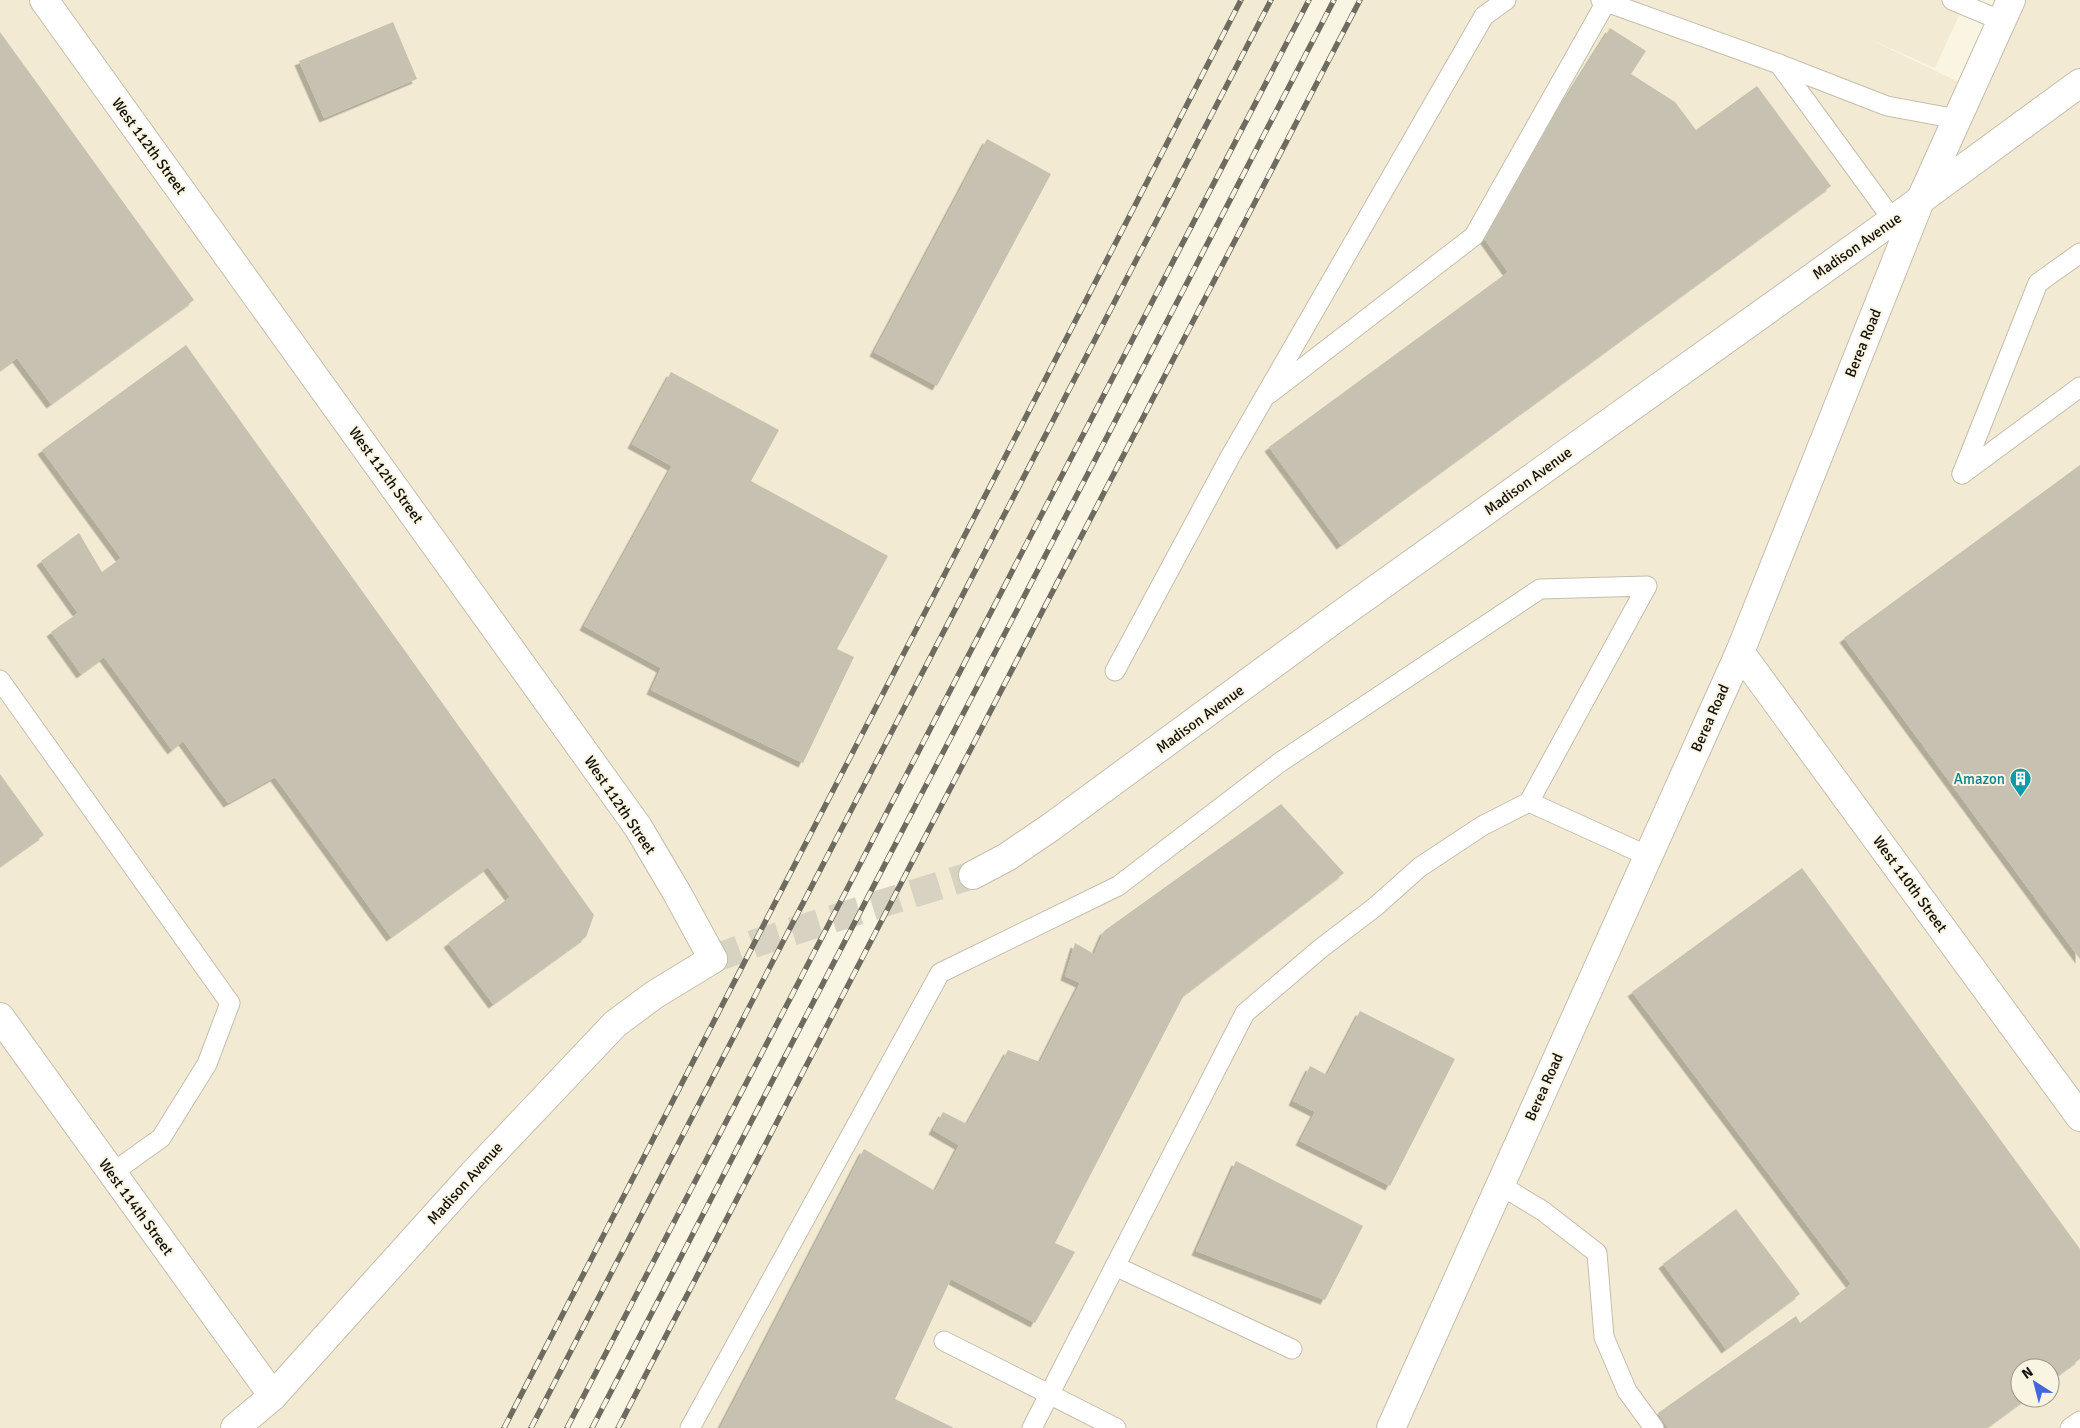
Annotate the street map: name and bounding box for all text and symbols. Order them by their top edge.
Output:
street label: West 112th Street [108,94,190,198]
street label: Madison Avenue [1809,209,1905,283]
street label: Berea Road [1841,306,1885,380]
street label: West 112th Street [345,423,427,527]
street label: Madison Avenue [1480,443,1576,519]
street label: Madison Avenue [1152,681,1248,757]
street label: Berea Road [1687,681,1733,755]
street label: West 112th Street [580,752,660,858]
building icon: Amazon [2009,767,2033,798]
place label: Amazon [1954,770,2005,788]
street label: West 110th Street [1869,832,1951,936]
street label: Berea Road [1521,1050,1567,1124]
street label: Madison Avenue [423,1138,507,1228]
street label: West 114th Street [95,1155,177,1259]
north arrow [2010,1358,2060,1408]
text: N [2019,1363,2037,1383]

